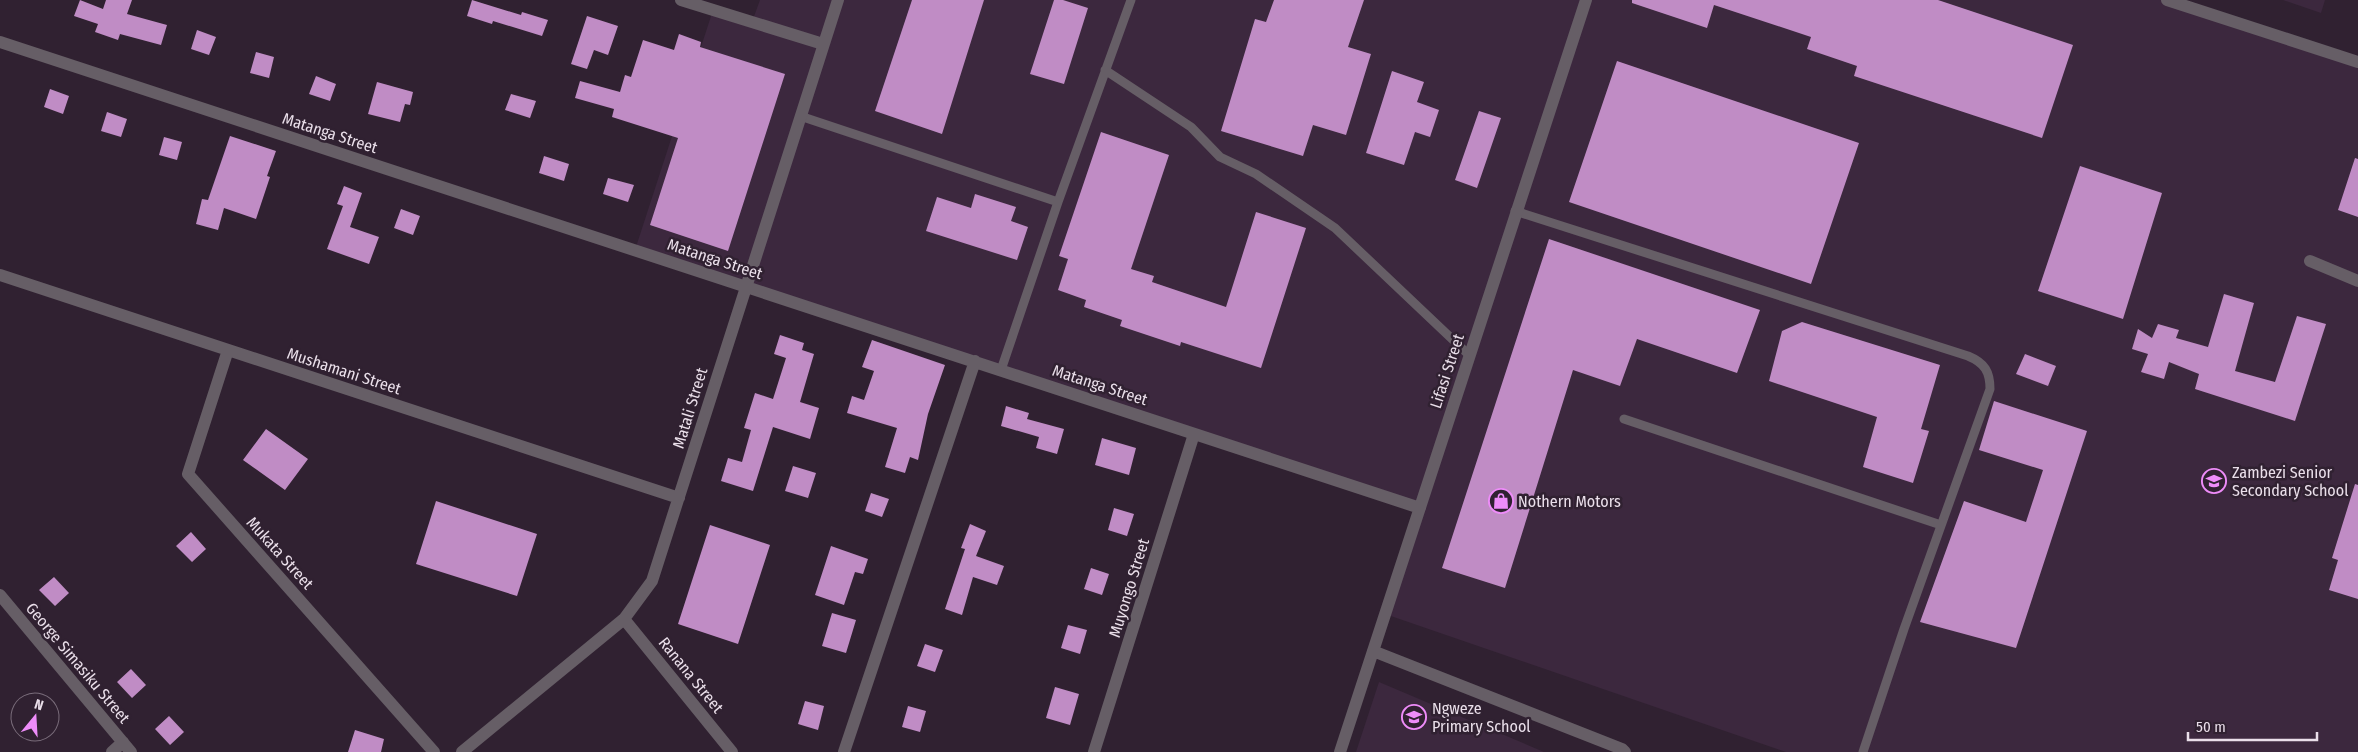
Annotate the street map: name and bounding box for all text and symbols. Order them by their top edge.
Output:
street label: Matanga Street [280,109,381,158]
street label: Matanga Street [665,235,766,284]
street label: Lifasi Street [1426,331,1468,411]
street label: Mushamani Street [285,344,404,399]
street label: Matanga Street [1050,361,1151,410]
street label: Matali Street [669,365,711,451]
place label: Zambezi Senior Secondary School [2232,463,2348,500]
school or university icon: Zambezi Senior Secondary School [2201,468,2227,494]
shop icon: Nothern Motors [1488,488,1514,514]
place label: Nothern Motors [1518,492,1621,511]
street label: Mukata Street [243,513,318,594]
street label: Muyongo Street [1105,536,1153,640]
street label: George Simasiku Street [22,599,134,728]
street label: Ranana Street [655,633,728,717]
north arrow [10,692,60,742]
text: N [32,696,45,714]
place label: Ngweze Primary School [1432,699,1531,736]
school or university icon: Ngweze Primary School [1401,704,1427,730]
scale bar [2188,710,2317,742]
text: 50 m [2196,718,2226,736]

